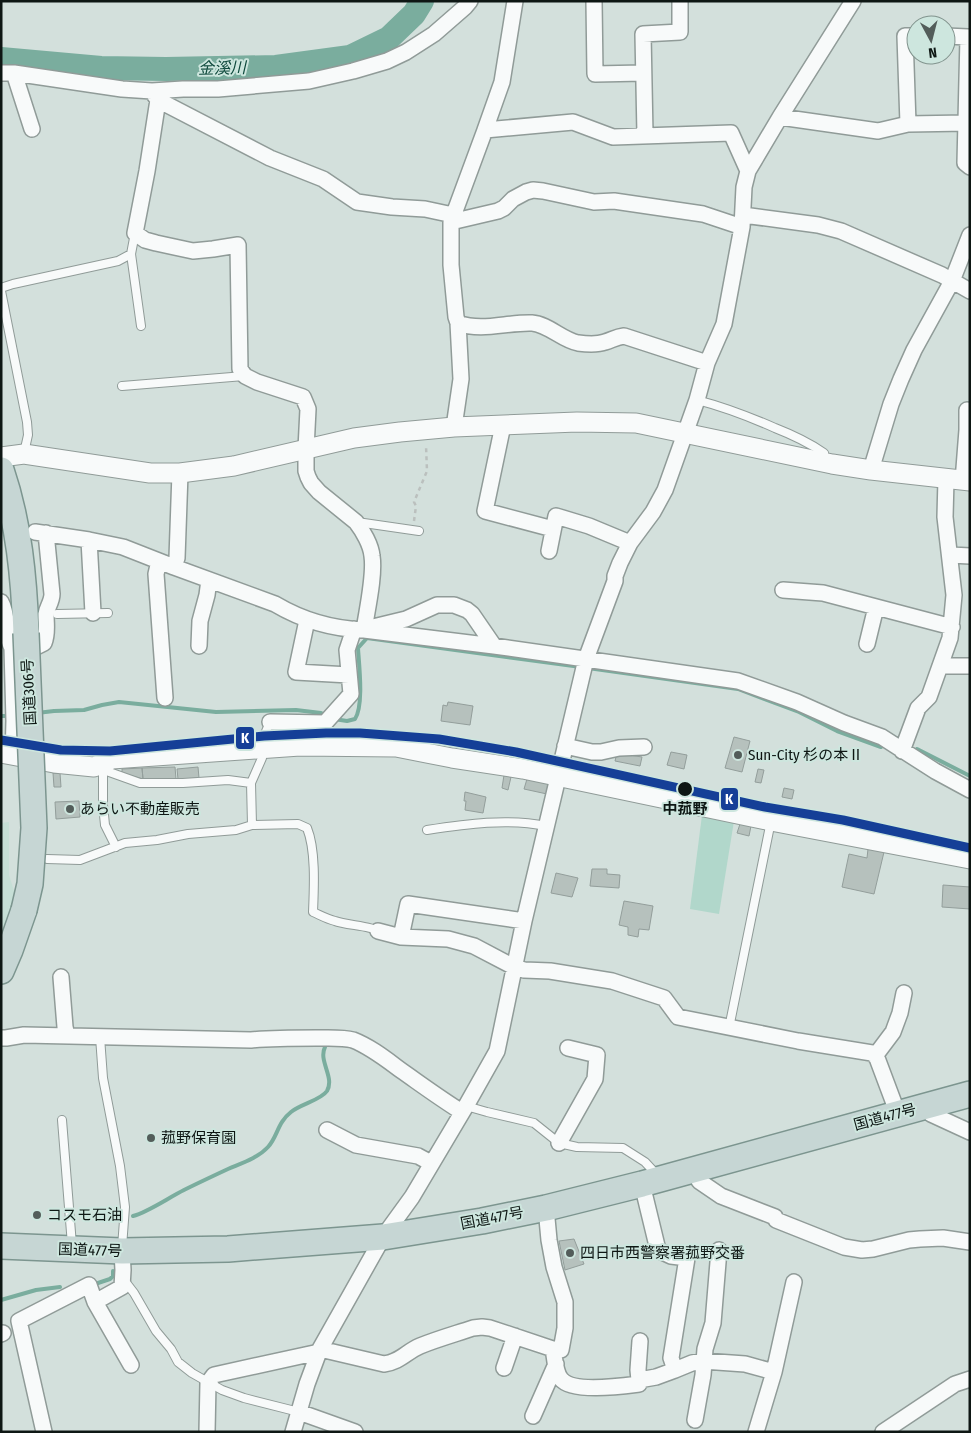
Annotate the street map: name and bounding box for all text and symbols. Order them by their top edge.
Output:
north arrow [906,15,956,65]
text: N [927,43,938,61]
water label: 金溪川 [198,58,248,78]
street label: 国道306号 [18,658,40,726]
line badge: K [235,726,255,750]
text: K [241,730,250,747]
place label: Sun-City 杉の本Ⅱ [748,746,863,764]
marker: Sun-City 杉の本Ⅱ [732,749,744,761]
marker: 中菰野 [676,780,694,798]
line badge: K [720,787,739,811]
text: K [725,791,734,808]
place label: あらい不動産販売 [80,800,200,818]
place label: 中菰野 [662,800,708,818]
marker: あらい不動産販売 [64,803,76,815]
street label: 国道477号 [852,1100,918,1134]
place label: 菰野保育園 [161,1129,236,1147]
marker: 菰野保育園 [145,1132,157,1144]
street label: 国道477号 [459,1203,525,1233]
place label: コスモ石油 [47,1206,122,1224]
marker: コスモ石油 [31,1209,43,1221]
street label: 国道477号 [58,1240,122,1260]
place label: 四日市西警察署菰野交番 [580,1244,745,1262]
marker: 四日市西警察署菰野交番 [564,1247,576,1259]

